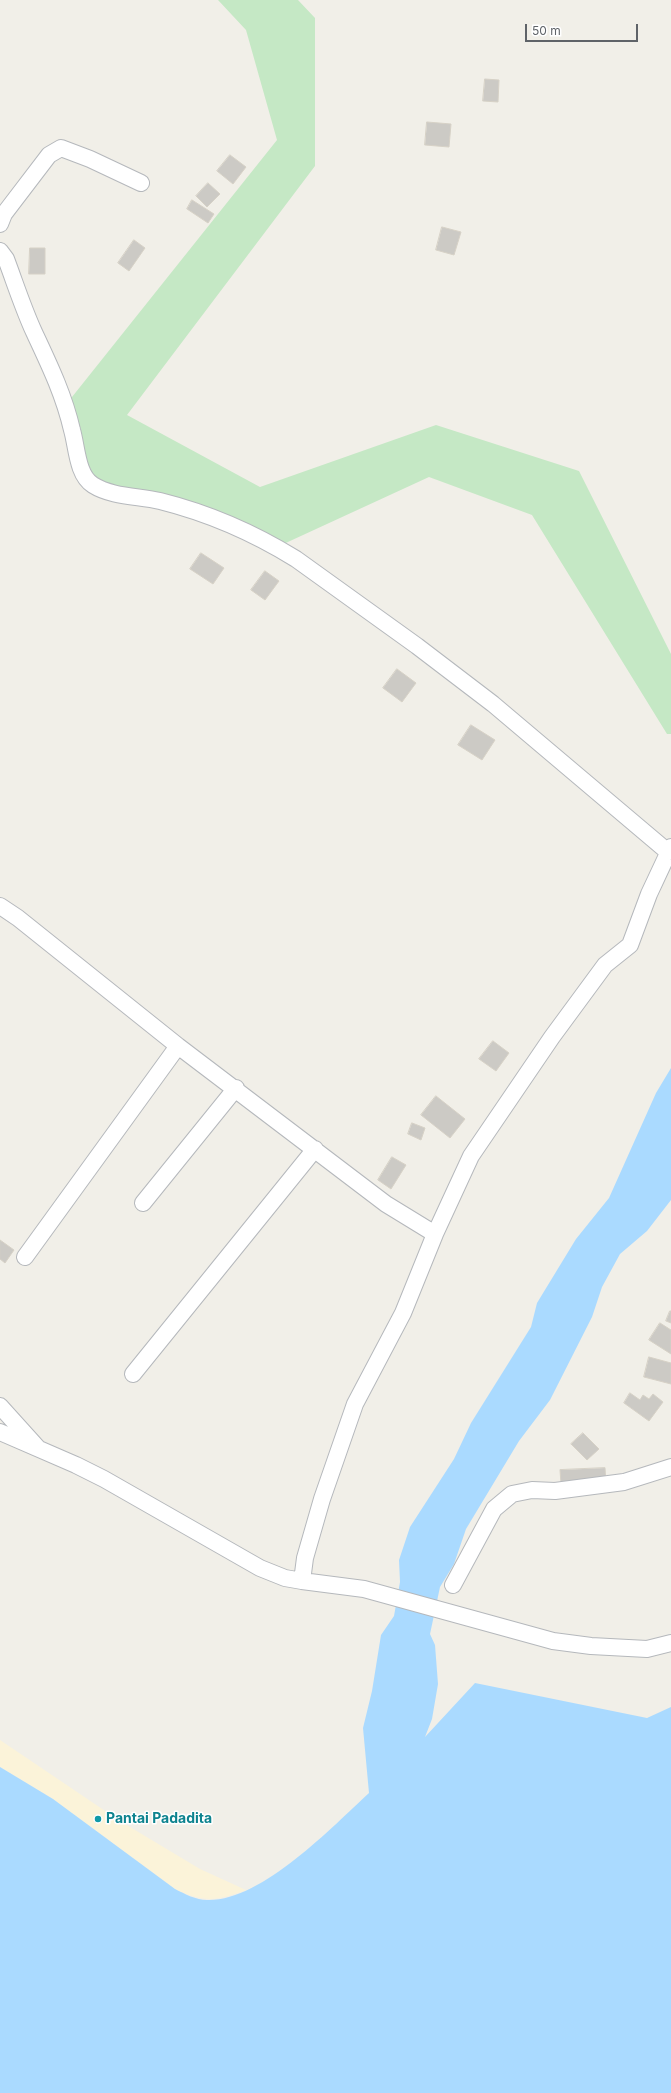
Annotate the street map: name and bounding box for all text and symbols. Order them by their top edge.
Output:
scale bar [527,16,640,42]
text: 50 m [532,23,561,38]
place label: Pantai Padadita [106,1811,212,1827]
marker: Pantai Padadita [93,1814,103,1824]

